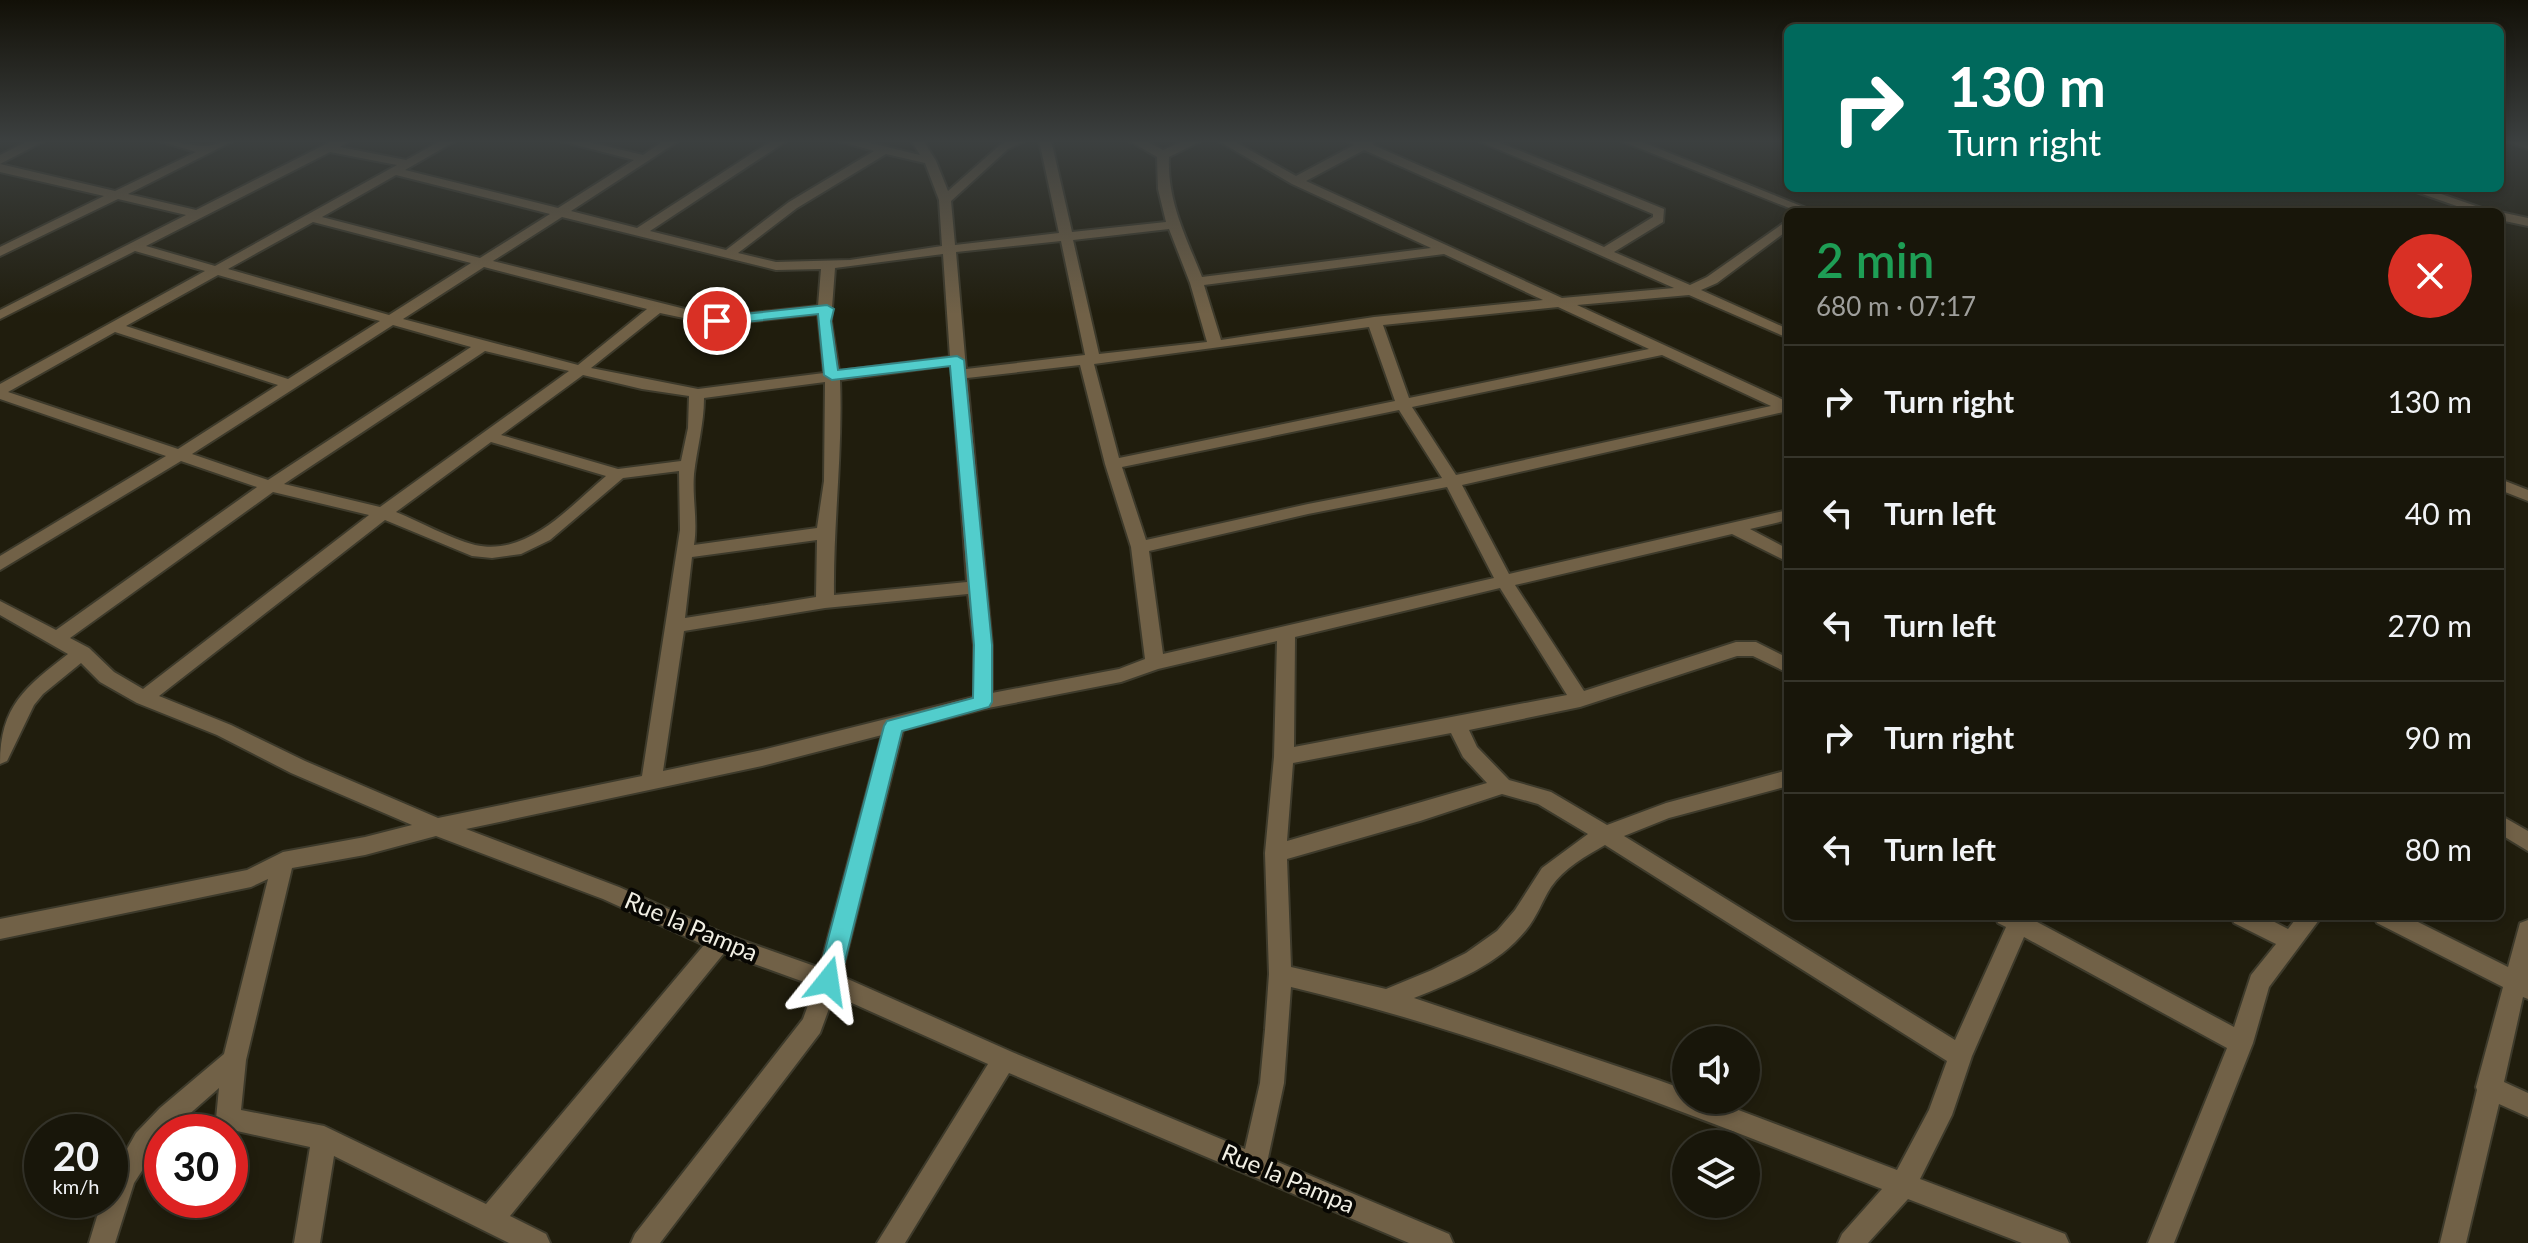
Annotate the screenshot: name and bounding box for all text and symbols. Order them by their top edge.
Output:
text: 130 m [1948,52,2106,119]
icon: right [1816,56,1920,160]
text: Turn right [1948,120,2101,164]
text: 2 min [1816,231,1934,288]
button: close [2388,234,2472,318]
pin [683,287,751,355]
text: 680 m · 07:17 [1816,290,1976,322]
icon: arrive [695,299,739,343]
icon: right [1816,379,1860,423]
text: Turn right [1884,383,2014,419]
text: 130 m [2387,383,2472,419]
icon: left [1816,491,1860,535]
text: Turn left [1884,495,1996,531]
text: 40 m [2405,495,2472,531]
icon: left [1816,603,1860,647]
text: Turn left [1884,607,1996,643]
text: 270 m [2387,607,2472,643]
icon: right [1816,715,1860,759]
text: Turn right [1884,719,2014,755]
text: 90 m [2405,719,2472,755]
icon: left [1816,827,1860,871]
text: Turn left [1884,831,1996,867]
text: 80 m [2405,831,2472,867]
street label: Rue la Pampa [621,885,762,967]
position arrow [786,939,870,1023]
map controls [1672,1026,1760,1218]
button: sound [1672,1026,1760,1114]
speed limit sign: 30 [144,1114,248,1218]
button: layers [1672,1130,1760,1218]
text: 20 [53,1132,99,1180]
street label: Rue la Pampa [1218,1137,1359,1219]
text: km/h [53,1174,99,1198]

